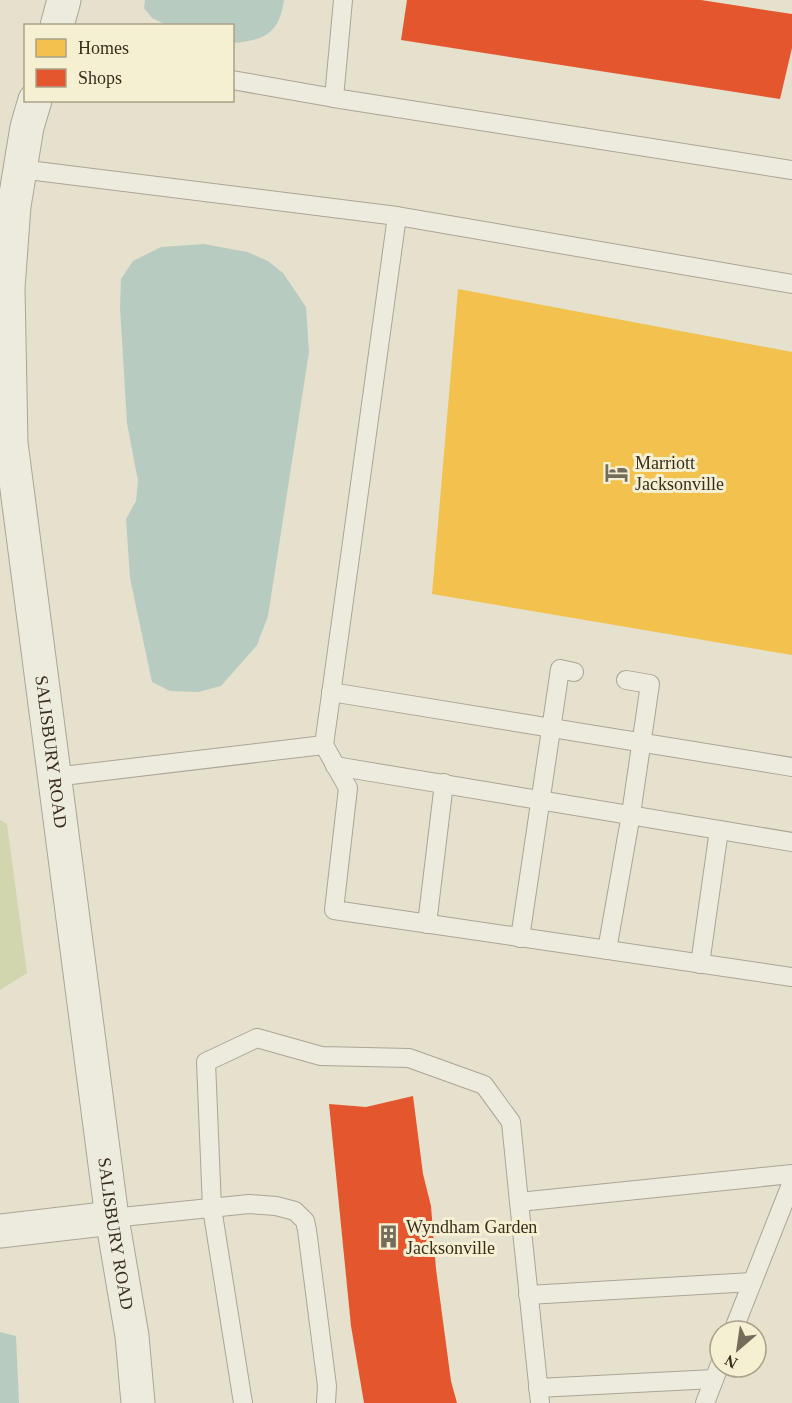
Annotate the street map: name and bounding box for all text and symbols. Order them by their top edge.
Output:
legend [24,24,234,102]
text: Homes [78,38,129,58]
text: Shops [78,68,122,88]
place label: Marriott Jacksonville [635,453,724,494]
hotel icon: Marriott Jacksonville [604,460,630,486]
street label: SALISBURY ROAD [31,674,71,830]
street label: SALISBURY ROAD [94,1156,137,1311]
place label: Wyndham Garden Jacksonville [406,1217,537,1258]
building icon: Wyndham Garden Jacksonville [375,1224,401,1250]
north arrow [708,1319,768,1379]
text: N [721,1351,740,1372]

